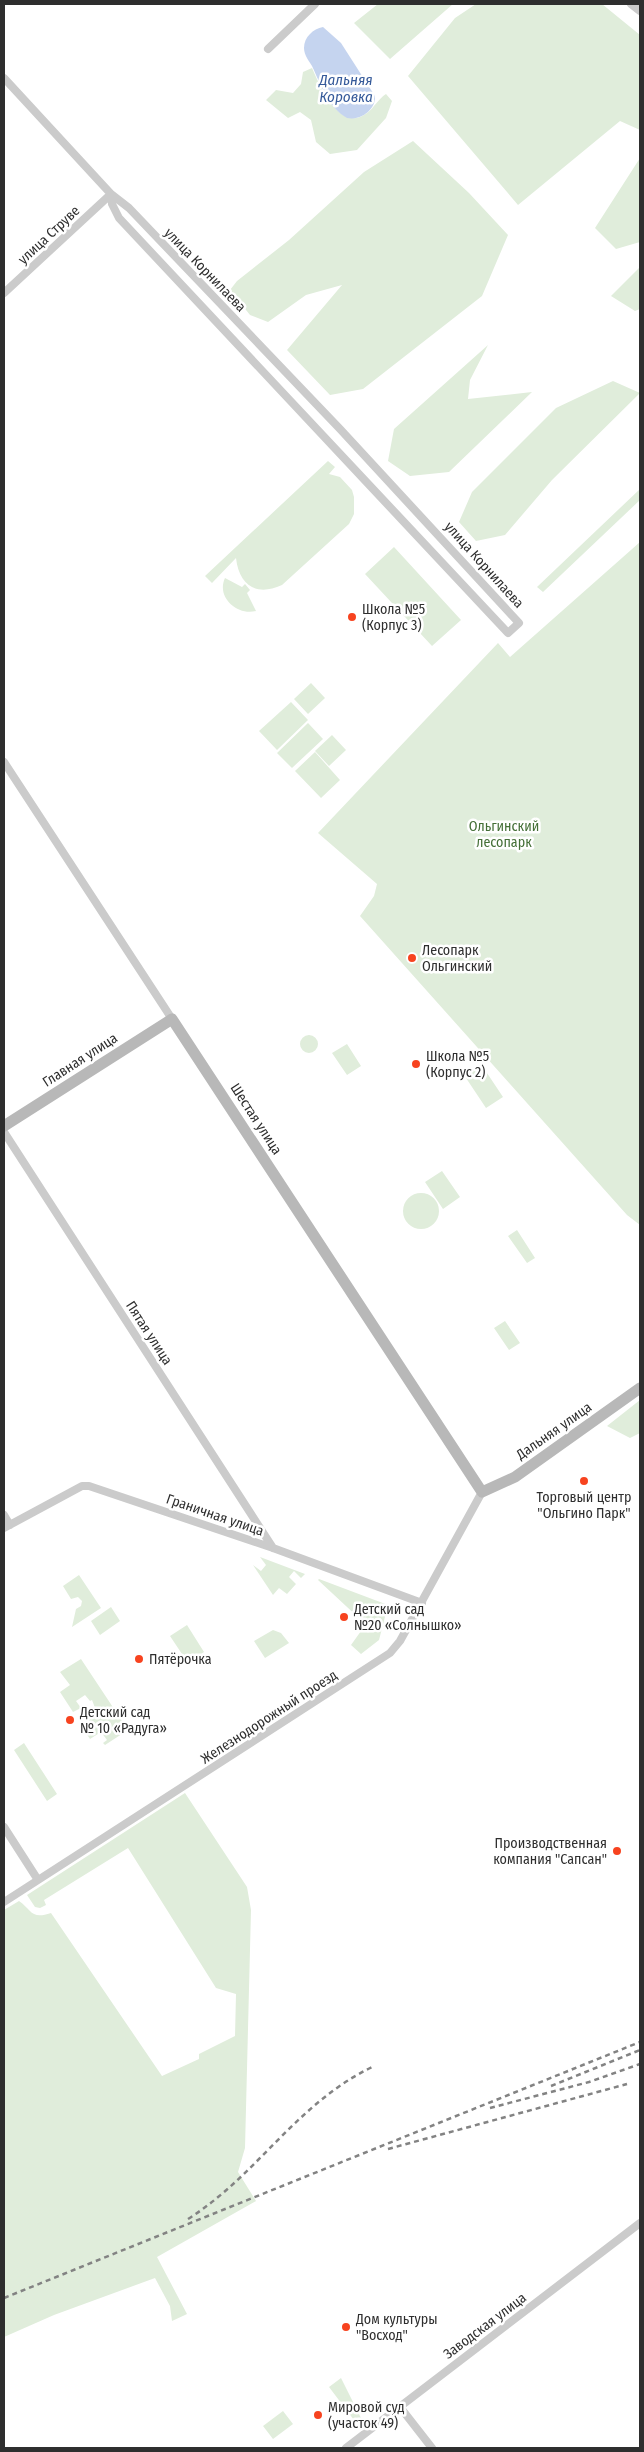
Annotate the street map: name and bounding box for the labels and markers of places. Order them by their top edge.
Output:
place label: Школа №5 (Корпус 3) [362,601,425,634]
marker: Школа №5 (Корпус 3) [346,611,358,623]
place label: Лесопарк Ольгинский [422,942,492,975]
marker: Лесопарк Ольгинский [406,952,418,964]
place label: Школа №5 (Корпус 2) [426,1048,489,1081]
marker: Школа №5 (Корпус 2) [410,1058,422,1070]
marker: Торговый центр "Ольгино Парк" [578,1475,590,1487]
place label: Торговый центр "Ольгино Парк" [537,1489,631,1522]
place label: Детский сад №20 «Солнышко» [353,1601,461,1634]
marker: Детский сад №20 «Солнышко» [338,1611,350,1623]
place label: Пятёрочка [149,1651,212,1668]
marker: Пятёрочка [133,1653,145,1665]
place label: Детский сад № 10 «Радуга» [79,1704,167,1737]
marker: Детский сад № 10 «Радуга» [64,1714,76,1726]
place label: Производственная компания "Сапсан" [493,1835,607,1868]
marker: Производственная компания "Сапсан" [611,1845,623,1857]
place label: Дом культуры "Восход" [355,2311,438,2344]
marker: Дом культуры "Восход" [340,2321,352,2333]
place label: Мировой суд (участок 49) [328,2399,405,2432]
marker: Мировой суд (участок 49) [312,2409,324,2421]

